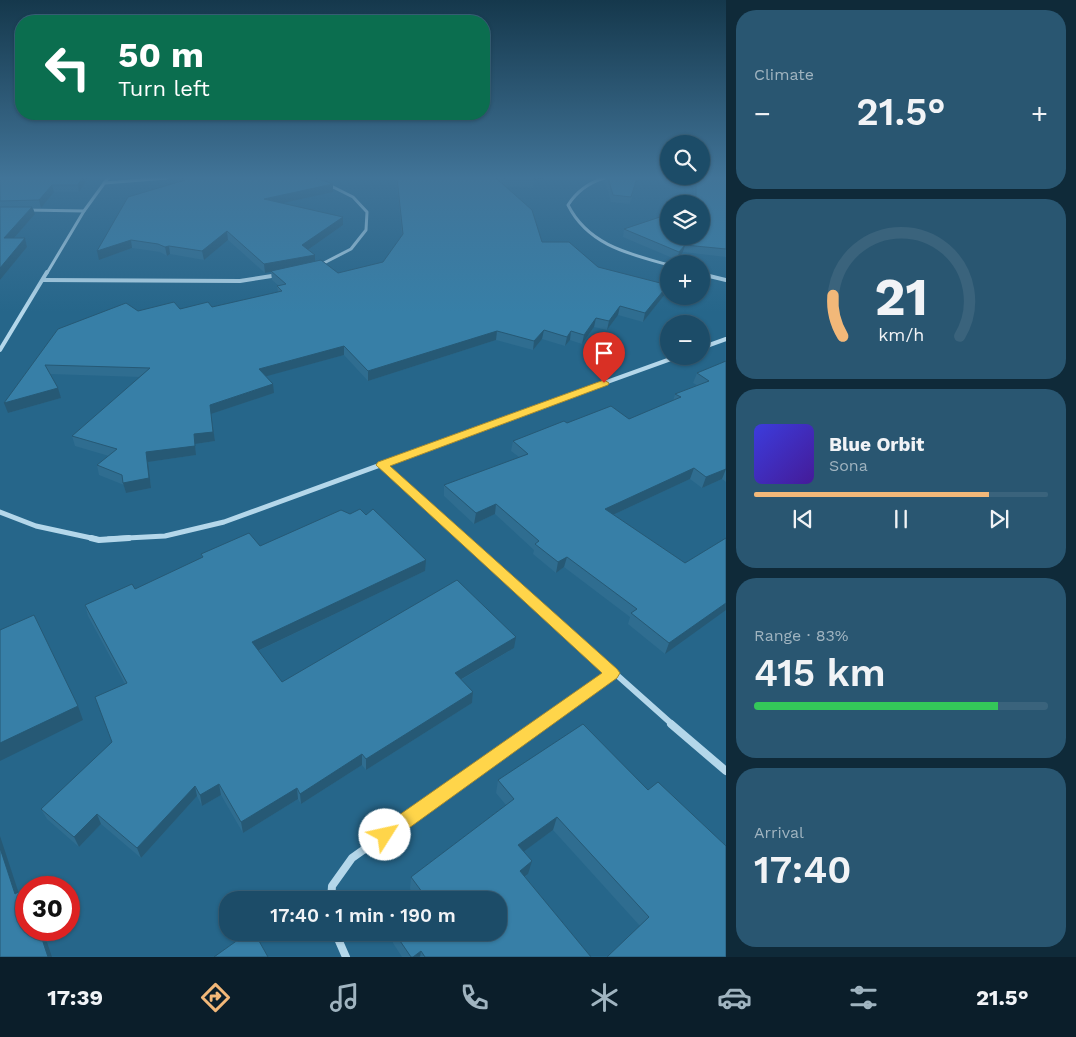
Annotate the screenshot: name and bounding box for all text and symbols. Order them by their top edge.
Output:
text: 50 m [118,34,204,76]
icon: left [35,35,100,100]
text: Climate [754,65,814,84]
text: Turn left [118,76,210,101]
text: 21.5° [856,90,946,134]
text: − [754,97,771,130]
text: + [1031,97,1048,130]
map controls [660,135,710,365]
button: search [660,135,710,185]
button: layers [660,195,710,245]
button: + [660,255,710,305]
text: 21 [874,267,928,328]
button: − [660,315,710,365]
text: km/h [878,324,924,345]
pin [583,332,625,383]
icon: arrive [590,339,618,367]
text: Blue Orbit [829,433,924,456]
text: Sona [829,456,868,475]
icon: previous [789,505,817,533]
icon: pause [887,505,915,533]
icon: next [985,505,1013,533]
text: Range · 83% [754,626,848,645]
text: 415 km [754,651,886,695]
position arrow [358,808,410,860]
text: Arrival [754,823,804,842]
text: 17:40 [754,848,851,892]
speed limit sign: 30 [15,876,80,941]
text: 17:40 · 1 min · 190 m [270,904,456,927]
icon: directions [198,980,233,1015]
icon: music [327,980,362,1015]
icon: phone [457,980,492,1015]
icon: climate [587,980,622,1015]
icon: car [717,980,752,1015]
icon: filters [846,980,881,1015]
text: 17:39 [47,985,103,1010]
text: 21.5° [976,985,1029,1010]

